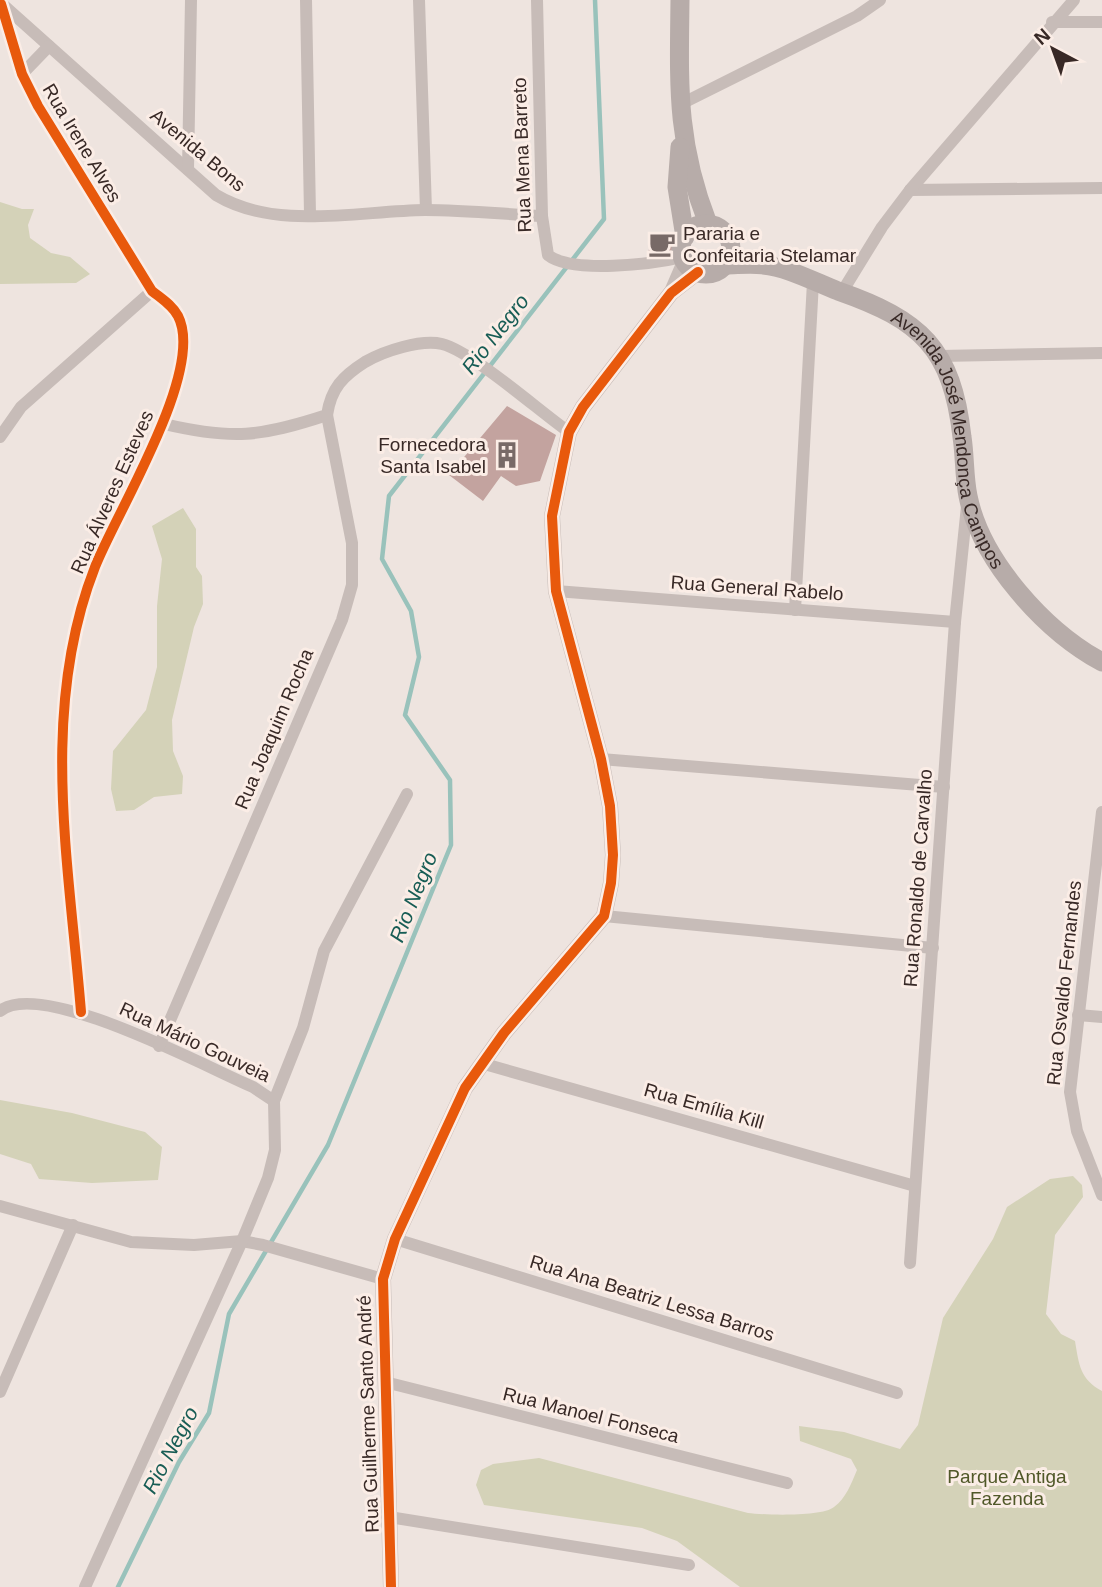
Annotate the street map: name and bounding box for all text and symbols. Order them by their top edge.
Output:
north arrow [1018,14,1088,84]
text: N [1030,24,1054,49]
street label: Rua Mena Barreto [509,77,535,233]
street label: Rua Irene Alves [38,80,126,206]
street label: Avenida Bons [146,104,250,196]
place label: Pararia e Confeitaria Stelamar [683,223,857,266]
cafe icon: Pararia e Confeitaria Stelamar [647,229,677,259]
water label: Rio Negro [457,289,533,378]
street label: Avenida José Mendonça Campos [888,306,1008,572]
street label: Rua Álveres Esteves [67,407,157,577]
place label: Fornecedora Santa Isabel [378,434,486,477]
building icon: Fornecedora Santa Isabel [492,440,522,470]
street label: Rua General Rabelo [670,571,844,605]
street label: Rua Joaquim Rocha [231,645,317,812]
street label: Rua Ronaldo de Carvalho [900,768,936,988]
water label: Rio Negro [385,849,441,945]
street label: Rua Osvaldo Fernandes [1043,879,1085,1087]
street label: Rua Mário Gouveia [116,998,274,1086]
street label: Rua Emília Kill [642,1079,766,1133]
street label: Rua Ana Beatriz Lessa Barros [527,1251,777,1345]
street label: Rua Guilherme Santo André [353,1295,383,1533]
street label: Rua Manoel Fonseca [501,1383,682,1447]
water label: Rio Negro [138,1403,202,1497]
park label: Parque Antiga Fazenda [947,1466,1067,1509]

